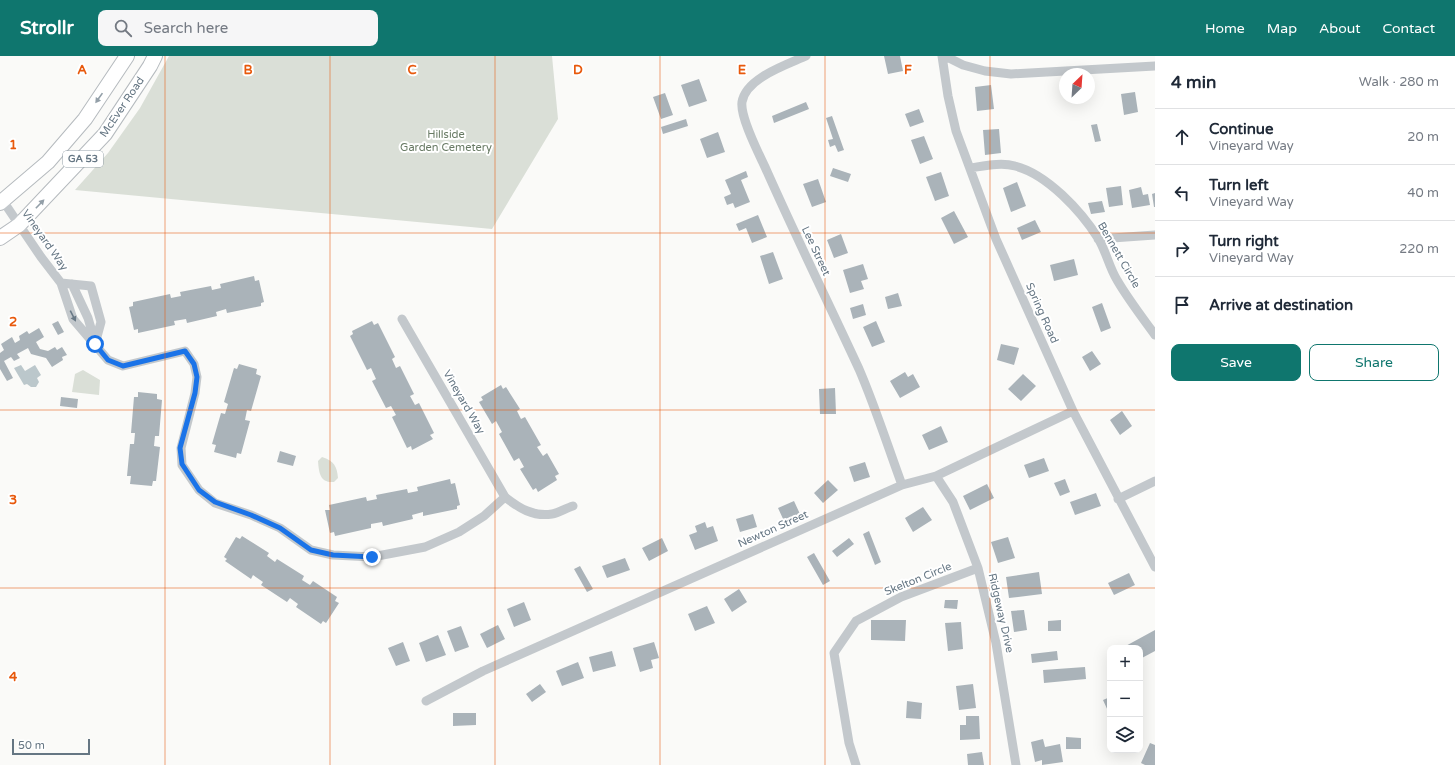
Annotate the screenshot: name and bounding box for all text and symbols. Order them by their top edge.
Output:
search box [98,10,378,46]
text: Strollr [20,17,74,39]
icon: search [112,17,134,39]
text: Search here [144,19,228,37]
text: Home [1205,20,1245,37]
text: Map [1267,20,1297,37]
text: About [1319,20,1361,37]
text: Contact [1383,20,1435,37]
text: A [77,62,87,78]
text: B [243,62,253,78]
text: C [407,62,417,78]
text: D [573,62,583,78]
text: E [738,62,746,78]
text: F [904,62,912,78]
north arrow [1059,68,1095,104]
text: 4 min [1171,72,1216,93]
street label: McEver Road [97,74,147,140]
text: Walk · 280 m [1359,74,1439,90]
one-way arrow [95,93,103,104]
text: Continue [1209,120,1273,138]
icon: ahead [1171,126,1193,148]
park label: Hillside Garden Cemetery [400,128,492,154]
text: 20 m [1407,129,1439,145]
text: 1 [9,137,17,153]
text: Vineyard Way [1209,138,1294,154]
road number: GA 53 [63,151,103,167]
text: Turn left [1209,176,1269,194]
icon: left [1171,182,1193,204]
text: 40 m [1407,185,1439,201]
text: Vineyard Way [1209,194,1294,210]
one-way arrow [35,199,45,209]
street label: Vineyard Way [19,207,71,273]
street label: Bennett Circle [1095,220,1143,290]
street label: Lee Street [799,224,833,278]
text: Turn right [1209,232,1279,250]
icon: right [1171,238,1193,260]
text: 220 m [1399,241,1439,257]
text: Vineyard Way [1209,250,1294,266]
street label: Spring Road [1023,281,1061,345]
icon: arrive [1171,294,1193,316]
text: Arrive at destination [1209,296,1353,314]
one-way arrow [70,311,76,322]
text: 2 [9,314,17,330]
route start [86,335,104,353]
button: Save [1171,344,1301,381]
button: Share [1309,344,1439,381]
street label: Vineyard Way [440,368,488,436]
text: 3 [9,492,17,508]
street label: Newton Street [736,508,810,550]
route end [363,548,381,566]
street label: Skelton Circle [883,560,953,598]
street label: Ridgeway Drive [986,572,1016,654]
map controls [1107,645,1143,753]
button: + [1107,645,1143,681]
text: 4 [9,669,18,685]
button: − [1107,681,1143,717]
button: layers [1107,717,1143,753]
scale bar [12,737,90,756]
text: 50 m [18,739,45,752]

